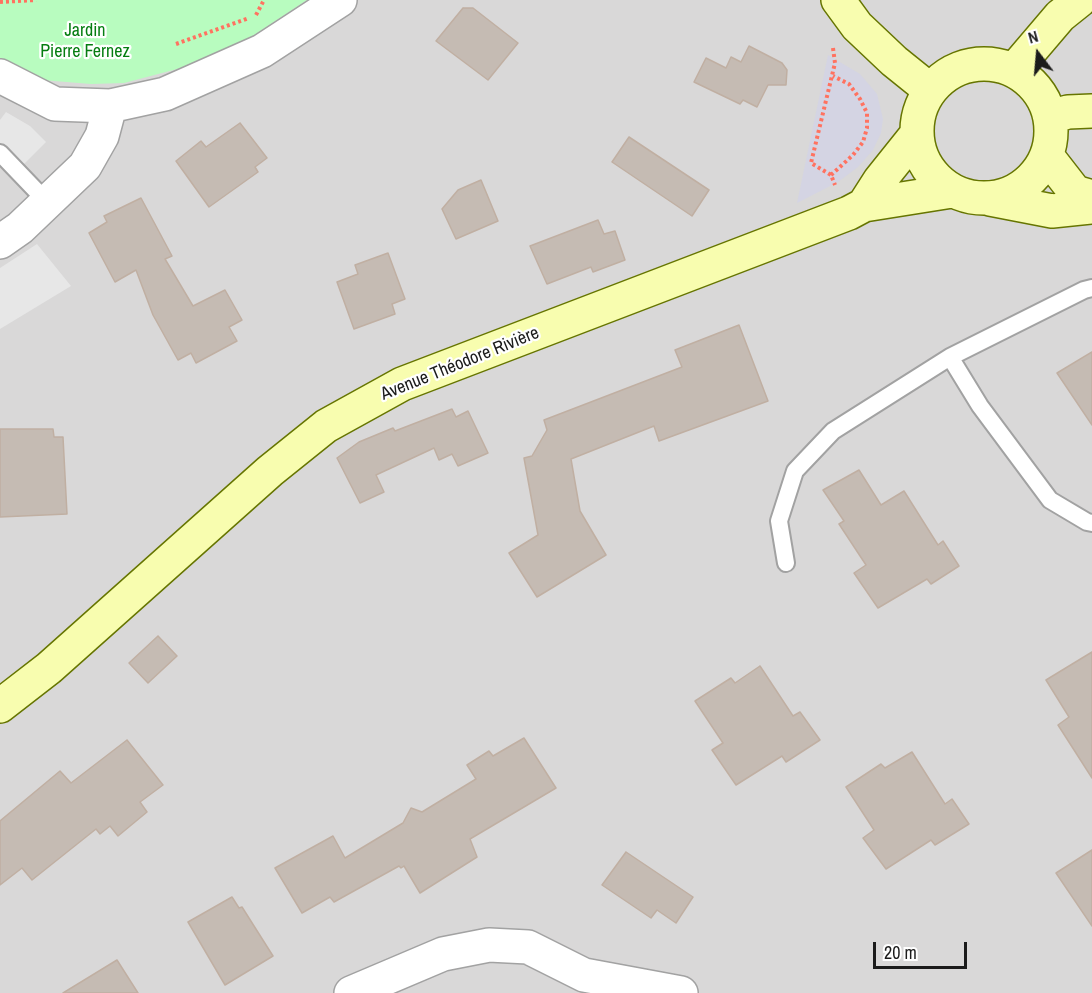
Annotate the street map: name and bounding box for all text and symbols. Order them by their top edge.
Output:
park label: Jardin Pierre Fernez [40,20,130,63]
north arrow [1008,24,1068,84]
text: N [1025,25,1041,49]
street label: Avenue Théodore Rivière [378,322,542,406]
scale bar [876,930,970,968]
text: 20 m [884,940,917,965]

